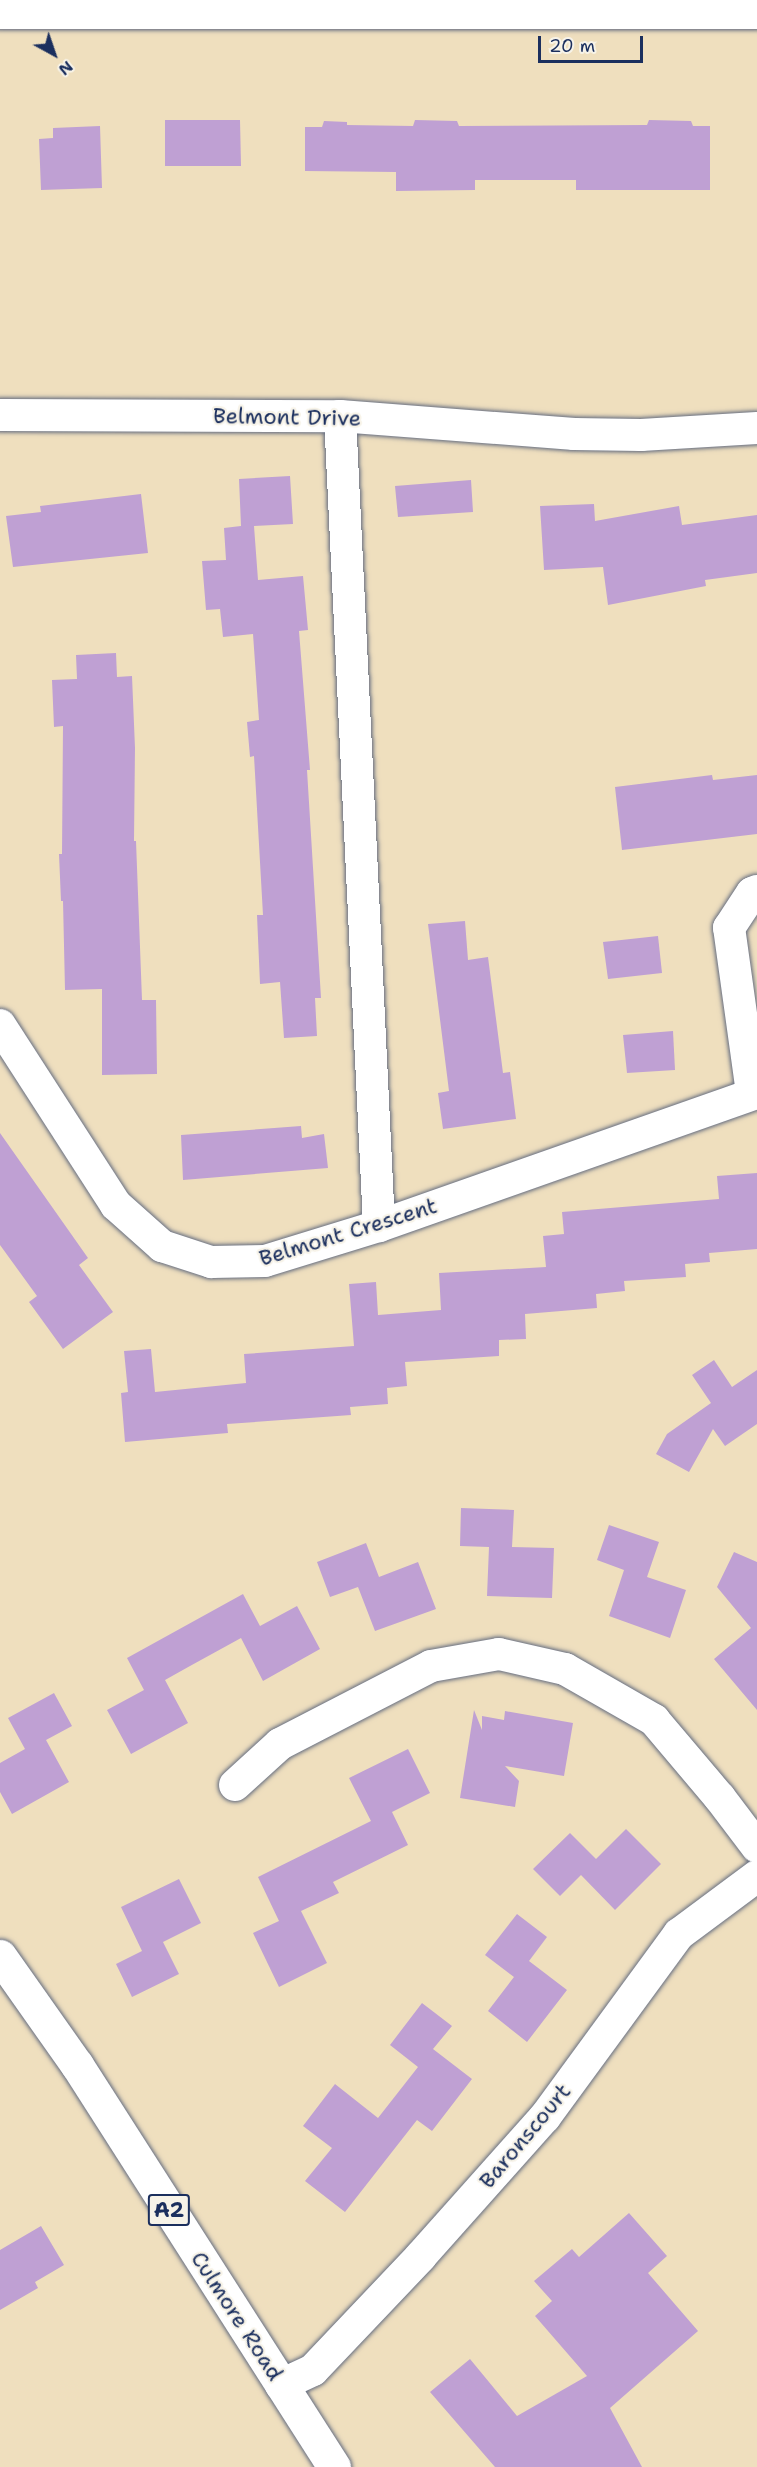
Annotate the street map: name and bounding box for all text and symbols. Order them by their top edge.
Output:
north arrow [24,24,84,84]
scale bar [541,24,646,62]
text: 20 m [549,34,595,58]
text: N [54,56,78,80]
street label: Belmont Drive [213,403,361,431]
street label: Belmont Crescent [256,1192,440,1272]
street label: Baronscourt [474,2078,576,2194]
road number: A2 [146,2192,192,2228]
street label: Culmore Road [185,2246,289,2386]

